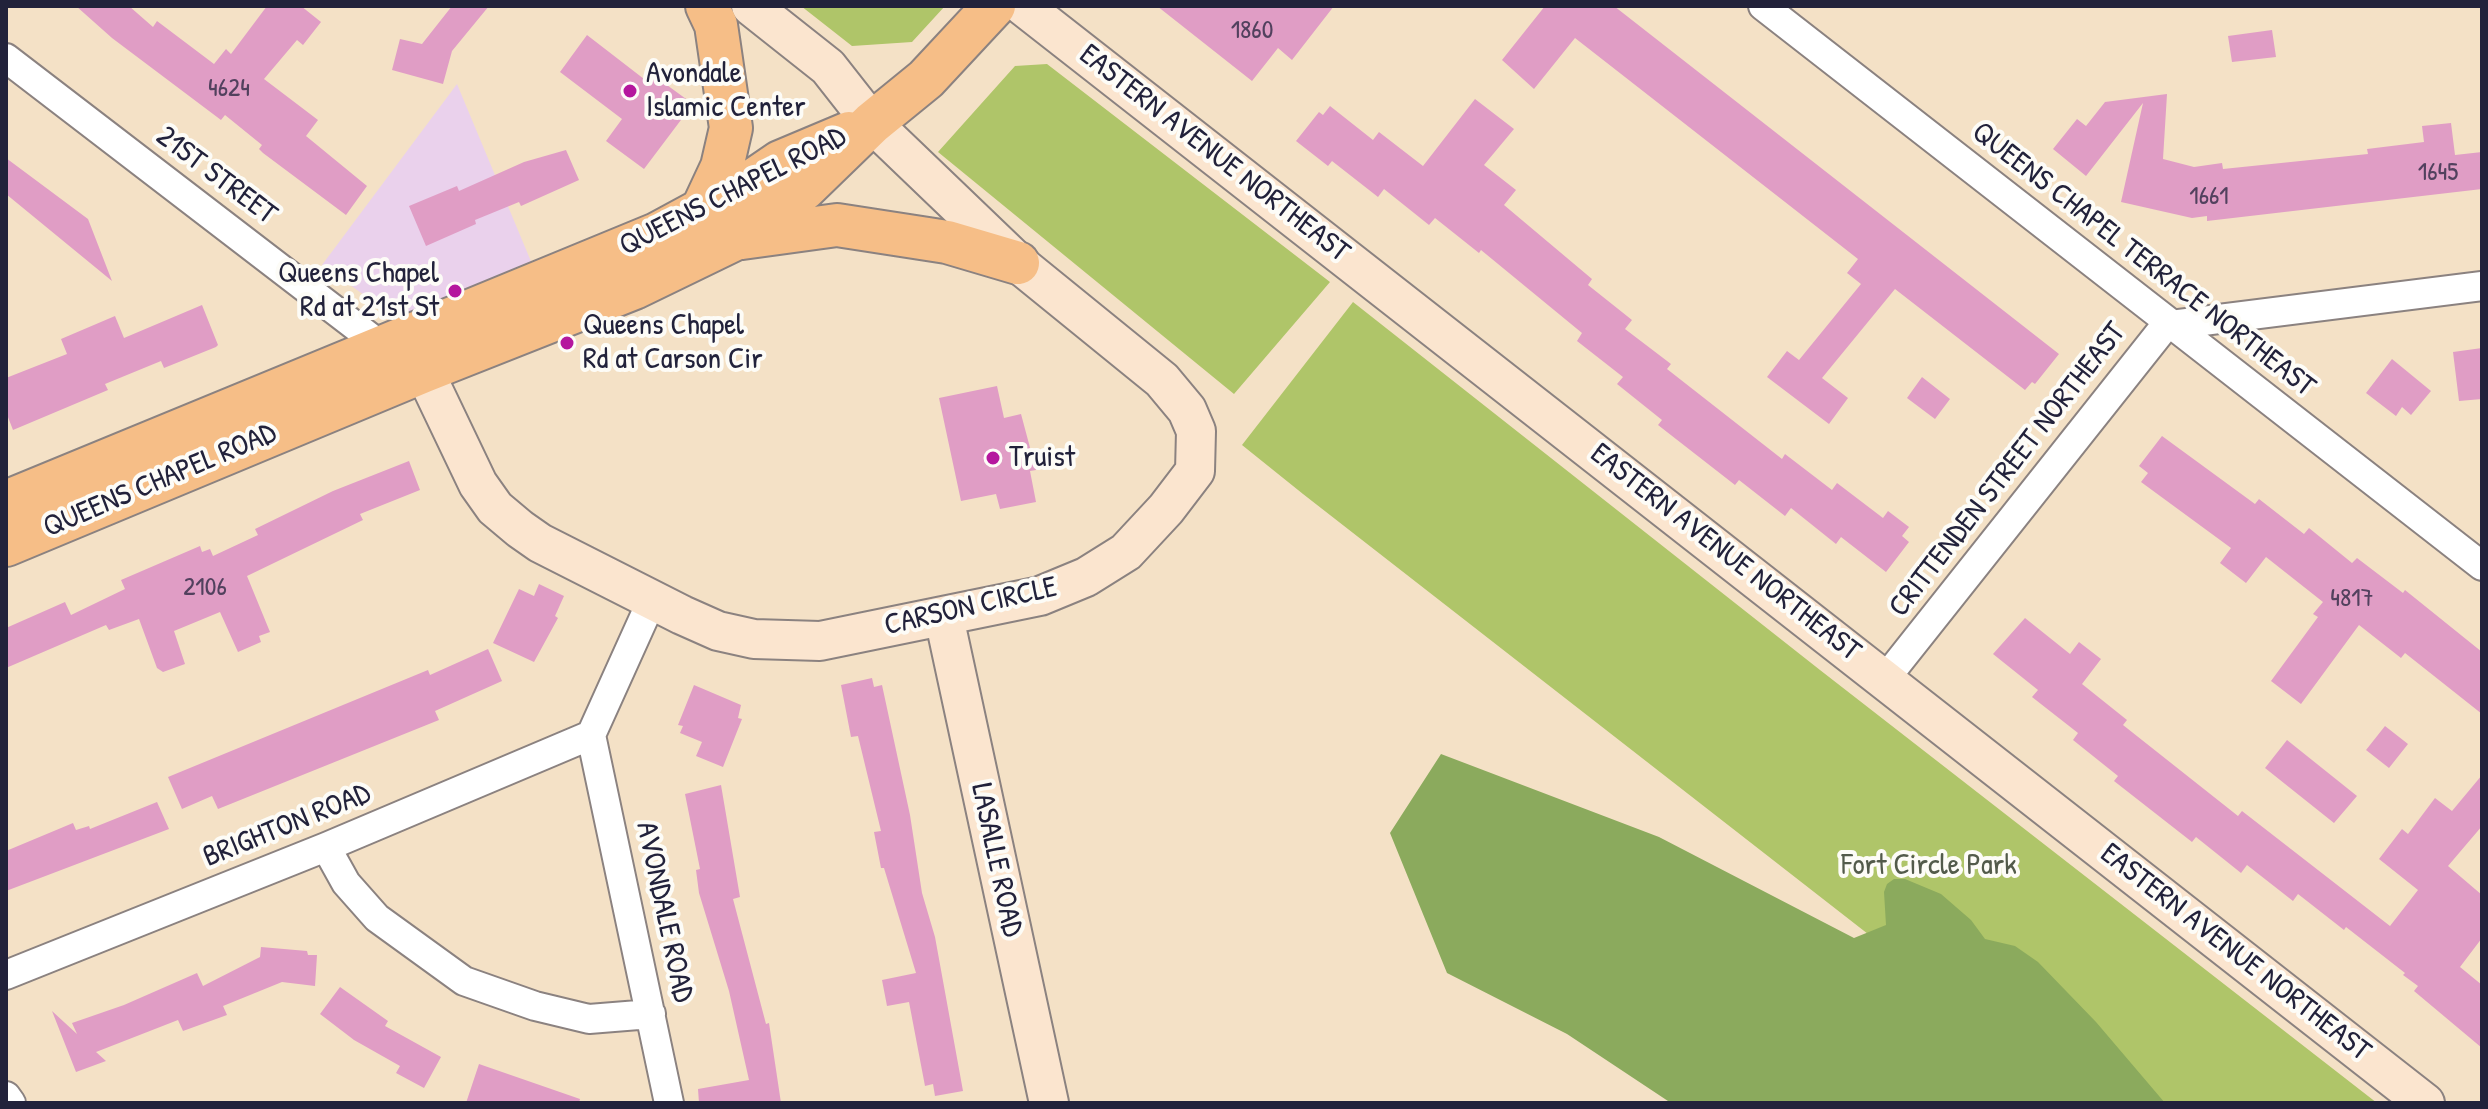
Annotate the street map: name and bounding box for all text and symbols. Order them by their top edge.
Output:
house number: 1860 [1231,15,1273,47]
street label: EASTERN AVENUE NORTHEAST [1072,37,1356,271]
place label: Avondale Islamic Center [646,56,806,126]
house number: 4624 [208,73,250,105]
marker: Avondale Islamic Center [621,82,639,100]
street label: QUEENS CHAPEL TERRACE NORTHEAST [1964,115,2322,405]
street label: 21ST STREET [149,119,283,233]
street label: QUEENS CHAPEL ROAD [614,119,852,265]
house number: 1645 [2418,157,2458,189]
house number: 1661 [2189,181,2229,213]
place label: Queens Chapel Rd at 21st St [278,256,439,326]
marker: Queens Chapel Rd at 21st St [446,282,464,300]
place label: Queens Chapel Rd at Carson Cir [583,308,763,378]
street label: CRITTENDEN STREET NORTHEAST [1882,316,2134,624]
marker: Queens Chapel Rd at Carson Cir [558,334,576,352]
street label: QUEENS CHAPEL ROAD [38,416,282,546]
street label: EASTERN AVENUE NORTHEAST [1583,436,1867,670]
place label: Truist [1009,440,1075,476]
marker: Truist [984,449,1002,467]
street label: CARSON CIRCLE [881,570,1061,644]
house number: 2106 [183,572,227,604]
house number: 4817 [2330,583,2374,615]
street label: BRIGHTON ROAD [198,776,376,876]
street label: LASALLE ROAD [962,780,1030,940]
street label: AVONDALE ROAD [627,818,701,1006]
street label: EASTERN AVENUE NORTHEAST [2093,836,2377,1070]
park label: Fort Circle Park [1841,848,2017,884]

